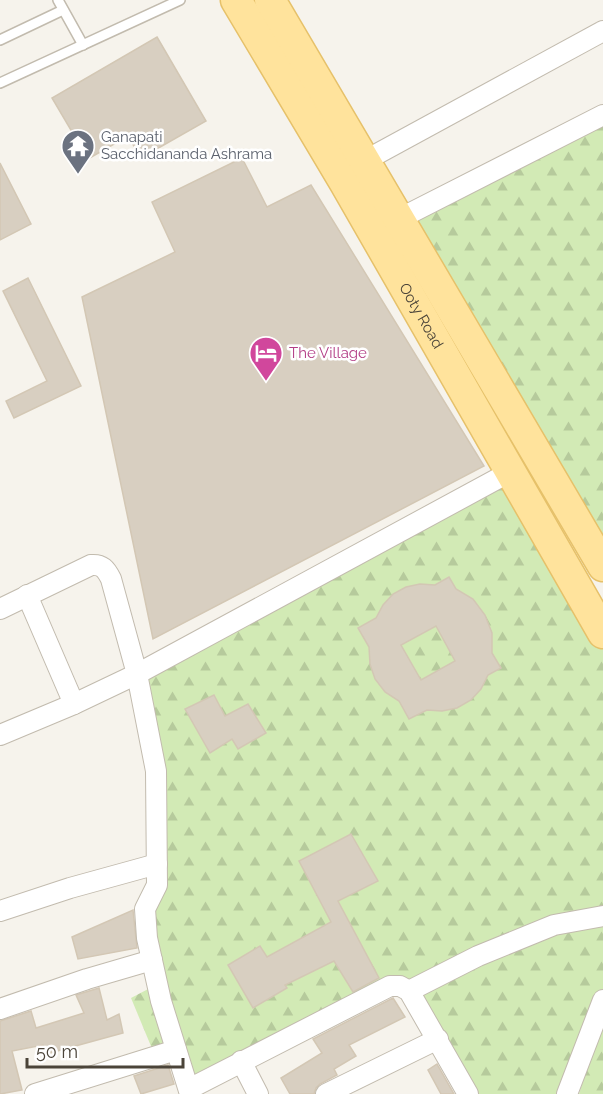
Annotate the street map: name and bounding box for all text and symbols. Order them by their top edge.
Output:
temple icon: Ganapati Sacchidananda Ashrama [60,128,96,175]
place label: Ganapati Sacchidananda Ashrama [101,128,272,163]
street label: Ooty Road [395,280,447,352]
hotel icon: The Village [248,335,284,382]
place label: The Village [289,344,367,362]
scale bar [27,1031,183,1069]
text: 50 m [36,1041,78,1062]

